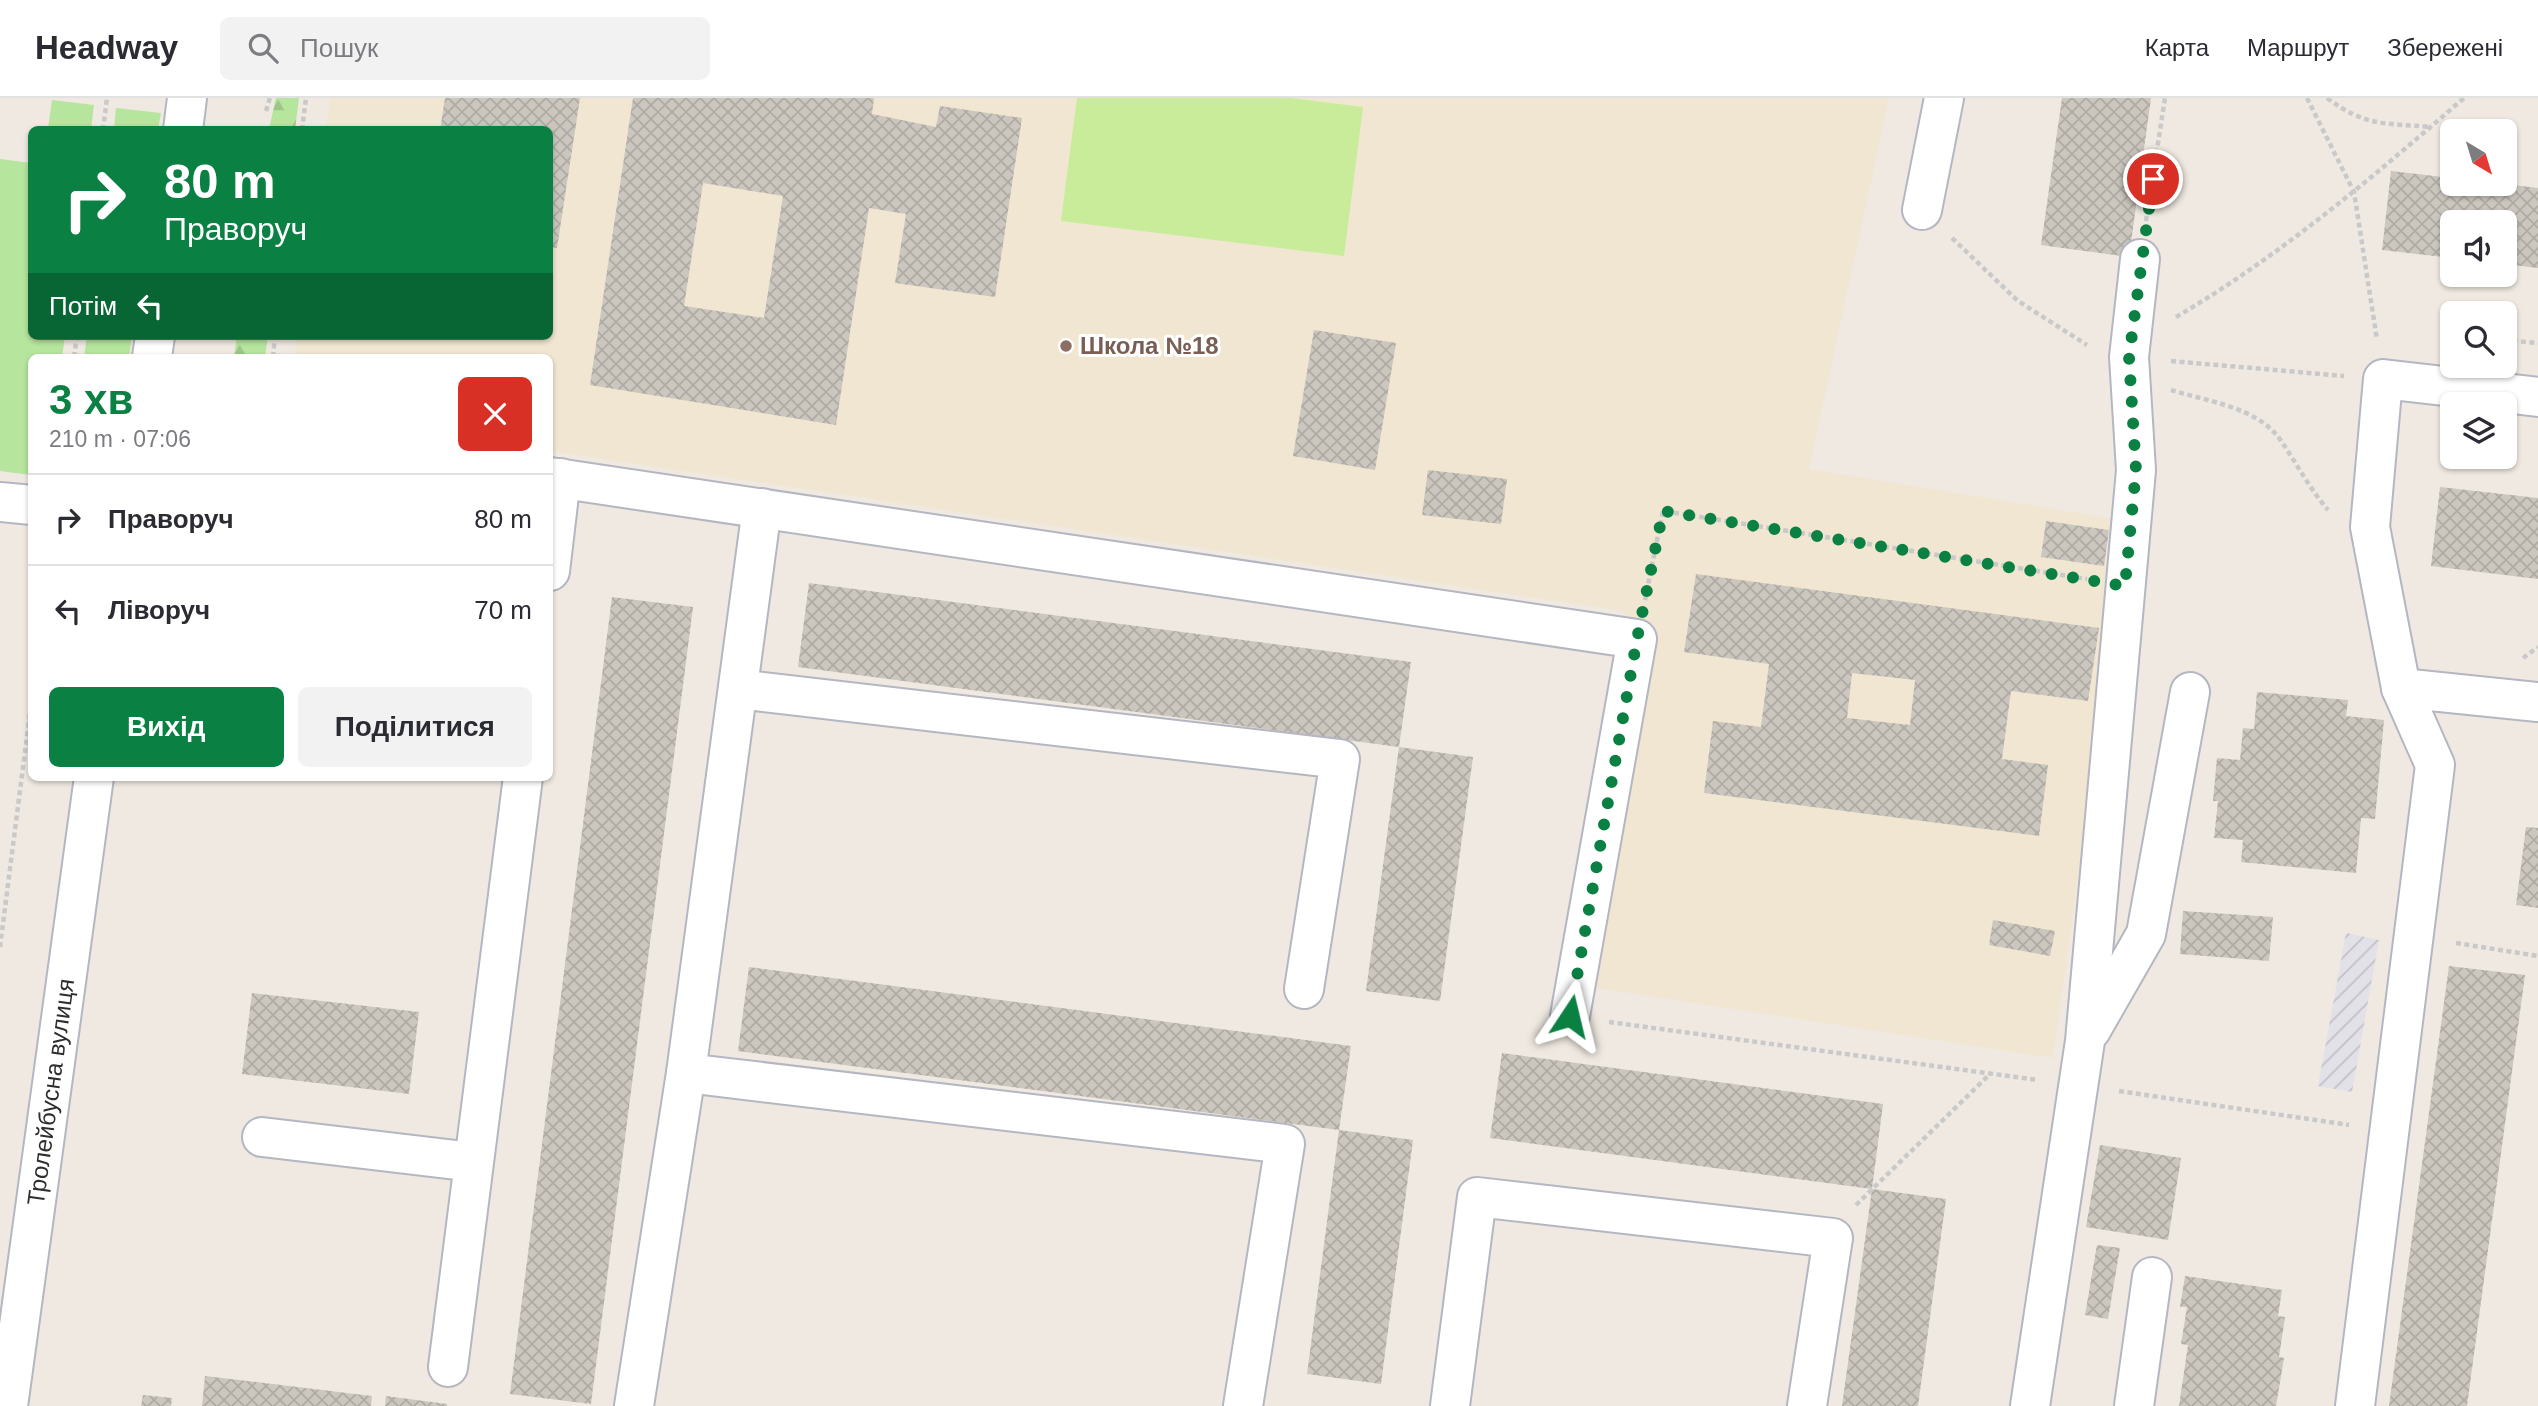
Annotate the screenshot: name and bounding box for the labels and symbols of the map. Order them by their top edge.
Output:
north arrow [2440,119,2516,196]
pin [2123,149,2183,209]
place label: Школа №18 [1080,332,1219,359]
marker: Школа №18 [1058,338,1074,354]
street label: Тролейбусна вулиця [22,977,79,1207]
position arrow [1533,979,1607,1053]

